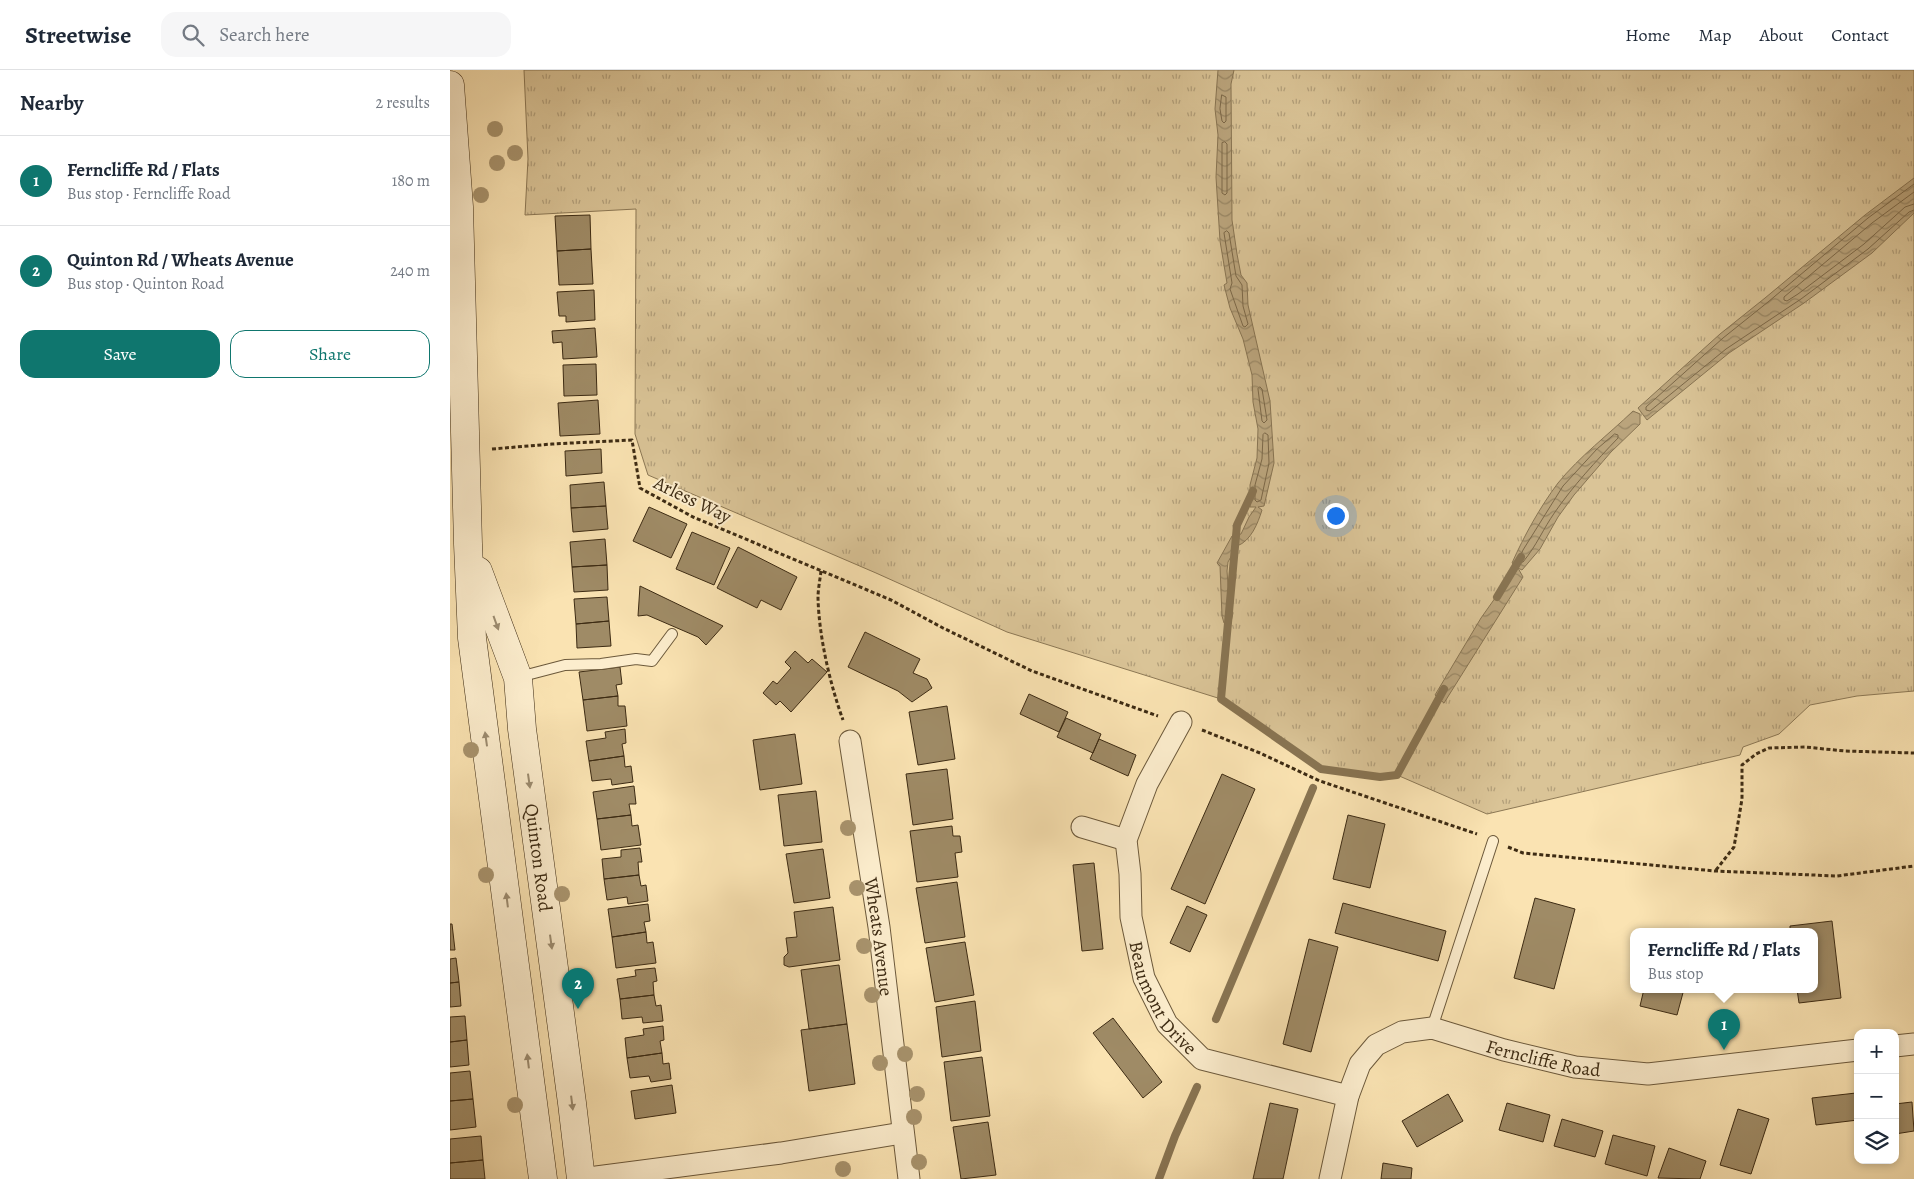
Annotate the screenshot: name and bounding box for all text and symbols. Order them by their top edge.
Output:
search box [161,12,511,57]
text: Streetwise [25,19,131,51]
icon: search [179,21,207,49]
text: Search here [219,22,310,48]
text: Home [1625,23,1670,47]
text: Map [1698,23,1731,47]
text: About [1759,23,1803,47]
text: Contact [1831,23,1889,47]
text: Nearby [20,89,83,117]
text: 2 results [375,92,430,114]
text: Ferncliffe Rd / Flats [67,157,220,183]
text: 1 [33,170,39,192]
text: 180 m [392,170,430,192]
text: Bus stop · Ferncliffe Road [67,183,231,205]
text: Quinton Rd / Wheats Avenue [67,247,294,273]
text: 2 [32,260,40,282]
text: 240 m [390,260,430,282]
text: Bus stop · Quinton Road [67,273,224,295]
button: Save [20,330,220,378]
button: Share [230,330,430,378]
street label: Arless Way [649,470,736,530]
your location [1323,503,1349,529]
one-way arrow [492,616,500,631]
one-way arrow [482,731,490,747]
one-way arrow [525,773,533,789]
street label: Quinton Road [518,802,558,914]
street label: Wheats Avenue [857,875,899,998]
one-way arrow [503,892,511,908]
popup [1630,928,1818,993]
one-way arrow [547,934,555,950]
text: Ferncliffe Rd / Flats [1648,937,1800,963]
street label: Beaumont Drive [1122,939,1202,1061]
text: Bus stop [1648,963,1704,985]
pin: 2 [562,968,594,1009]
pin: 1 [1708,1009,1740,1050]
map controls [1854,1029,1899,1164]
button: + [1854,1029,1899,1074]
street label: Ferncliffe Road [1483,1033,1603,1083]
one-way arrow [524,1053,532,1069]
button: − [1854,1074,1899,1119]
one-way arrow [568,1095,576,1111]
button: layers [1854,1119,1899,1164]

